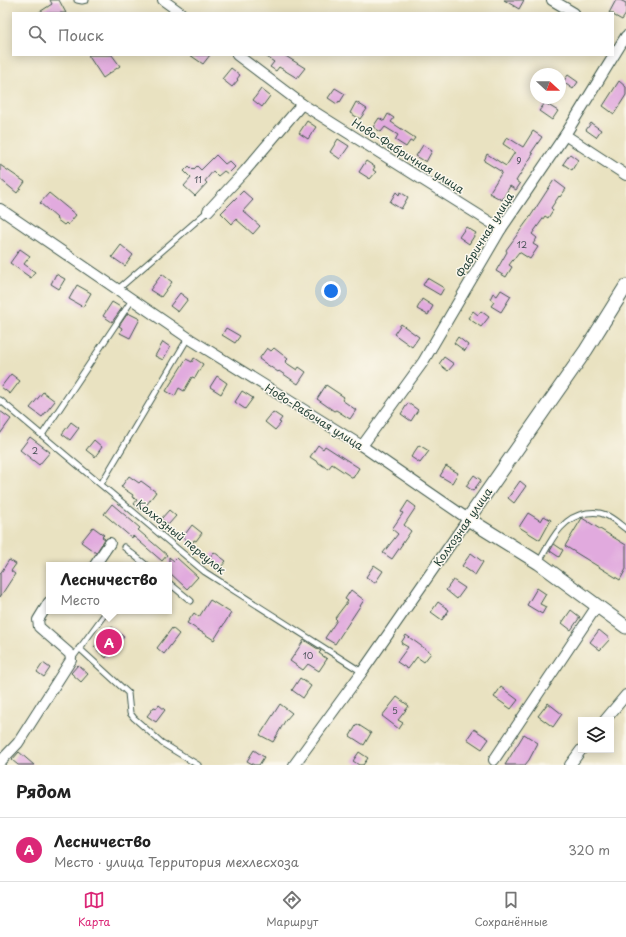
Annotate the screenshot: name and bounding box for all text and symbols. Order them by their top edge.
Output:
search box [12,12,614,56]
icon: search [26,23,48,45]
text: Поиск [58,23,104,46]
north arrow [530,68,566,104]
street label: Ново-Фабричная улица [349,114,468,197]
house number: 9 [516,153,522,167]
house number: 11 [194,172,202,186]
street label: Фабричная улица [452,189,518,281]
house number: 12 [517,237,527,251]
your location [321,281,341,301]
street label: Ново-Рабочая улица [262,379,367,454]
house number: 2 [32,443,38,457]
street label: Колхозная улица [429,484,496,569]
street label: Колхозный переулок [133,495,230,578]
popup [46,562,172,614]
text: Лесничество [61,567,157,590]
text: Место [61,590,100,609]
pin: A [96,627,122,657]
house number: 10 [303,648,314,662]
house number: 5 [392,703,398,717]
map controls [578,717,614,753]
button: layers [578,717,614,753]
text: Рядом [16,778,71,804]
text: Лесничество [54,829,151,852]
text: A [24,840,34,859]
text: 320 m [568,840,610,859]
text: Место · улица Территория мехлесхоза [54,852,299,871]
tab: Карта [78,889,110,930]
tab: Маршрут [266,889,318,930]
tab: Сохранённые [474,889,548,930]

